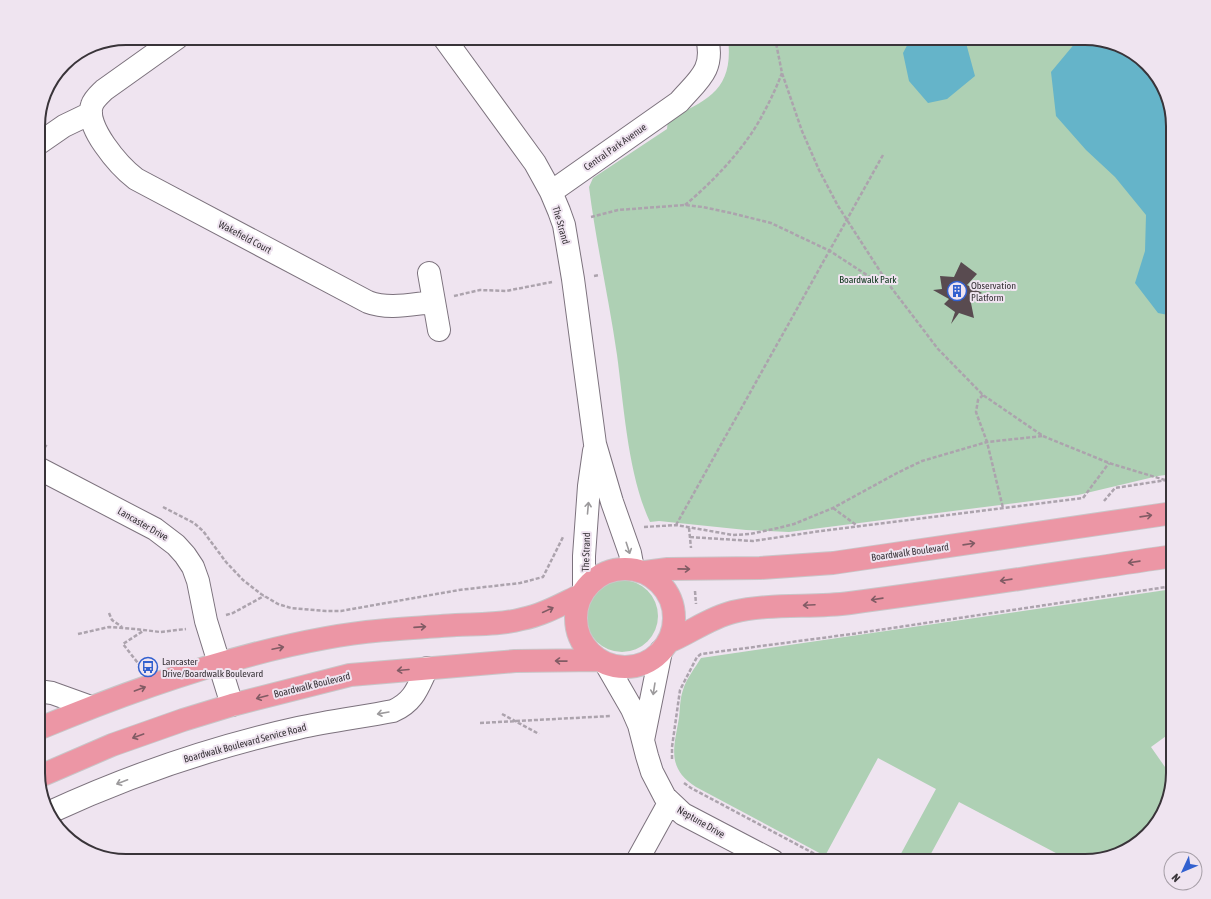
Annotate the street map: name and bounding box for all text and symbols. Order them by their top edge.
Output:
street label: Central Park Avenue [582,121,649,173]
street label: The Strand [550,205,572,246]
street label: Wakefield Court [217,218,273,256]
park label: Boardwalk Park [839,274,897,285]
building icon: Observation Platform [946,280,968,302]
place label: Observation Platform [971,280,1016,303]
one-way arrow [584,502,591,515]
street label: Lancaster Drive [116,505,171,543]
one-way arrow [1139,512,1152,520]
street label: The Strand [580,532,592,572]
one-way arrow [962,540,975,548]
one-way arrow [625,541,632,554]
street label: Boardwalk Boulevard [870,541,950,563]
one-way arrow [1128,558,1141,566]
one-way arrow [677,565,690,573]
one-way arrow [1000,576,1013,584]
one-way arrow [871,595,884,603]
one-way arrow [803,602,816,609]
one-way arrow [541,606,553,613]
one-way arrow [413,624,426,631]
one-way arrow [271,644,284,652]
bus stop icon: Lancaster Drive/Boardwalk Boulevard [137,656,159,678]
place label: Lancaster Drive/Boardwalk Boulevard [162,656,263,679]
one-way arrow [555,657,568,665]
one-way arrow [397,667,410,674]
street label: Boardwalk Boulevard [273,670,352,700]
one-way arrow [650,683,658,696]
one-way arrow [133,685,145,693]
one-way arrow [256,694,269,701]
one-way arrow [377,709,390,717]
street label: Boardwalk Boulevard Service Road [182,721,308,765]
one-way arrow [132,733,145,740]
one-way arrow [117,778,129,786]
street label: Neptune Drive [675,804,727,840]
north arrow [1163,851,1203,891]
text: N [1169,871,1182,884]

